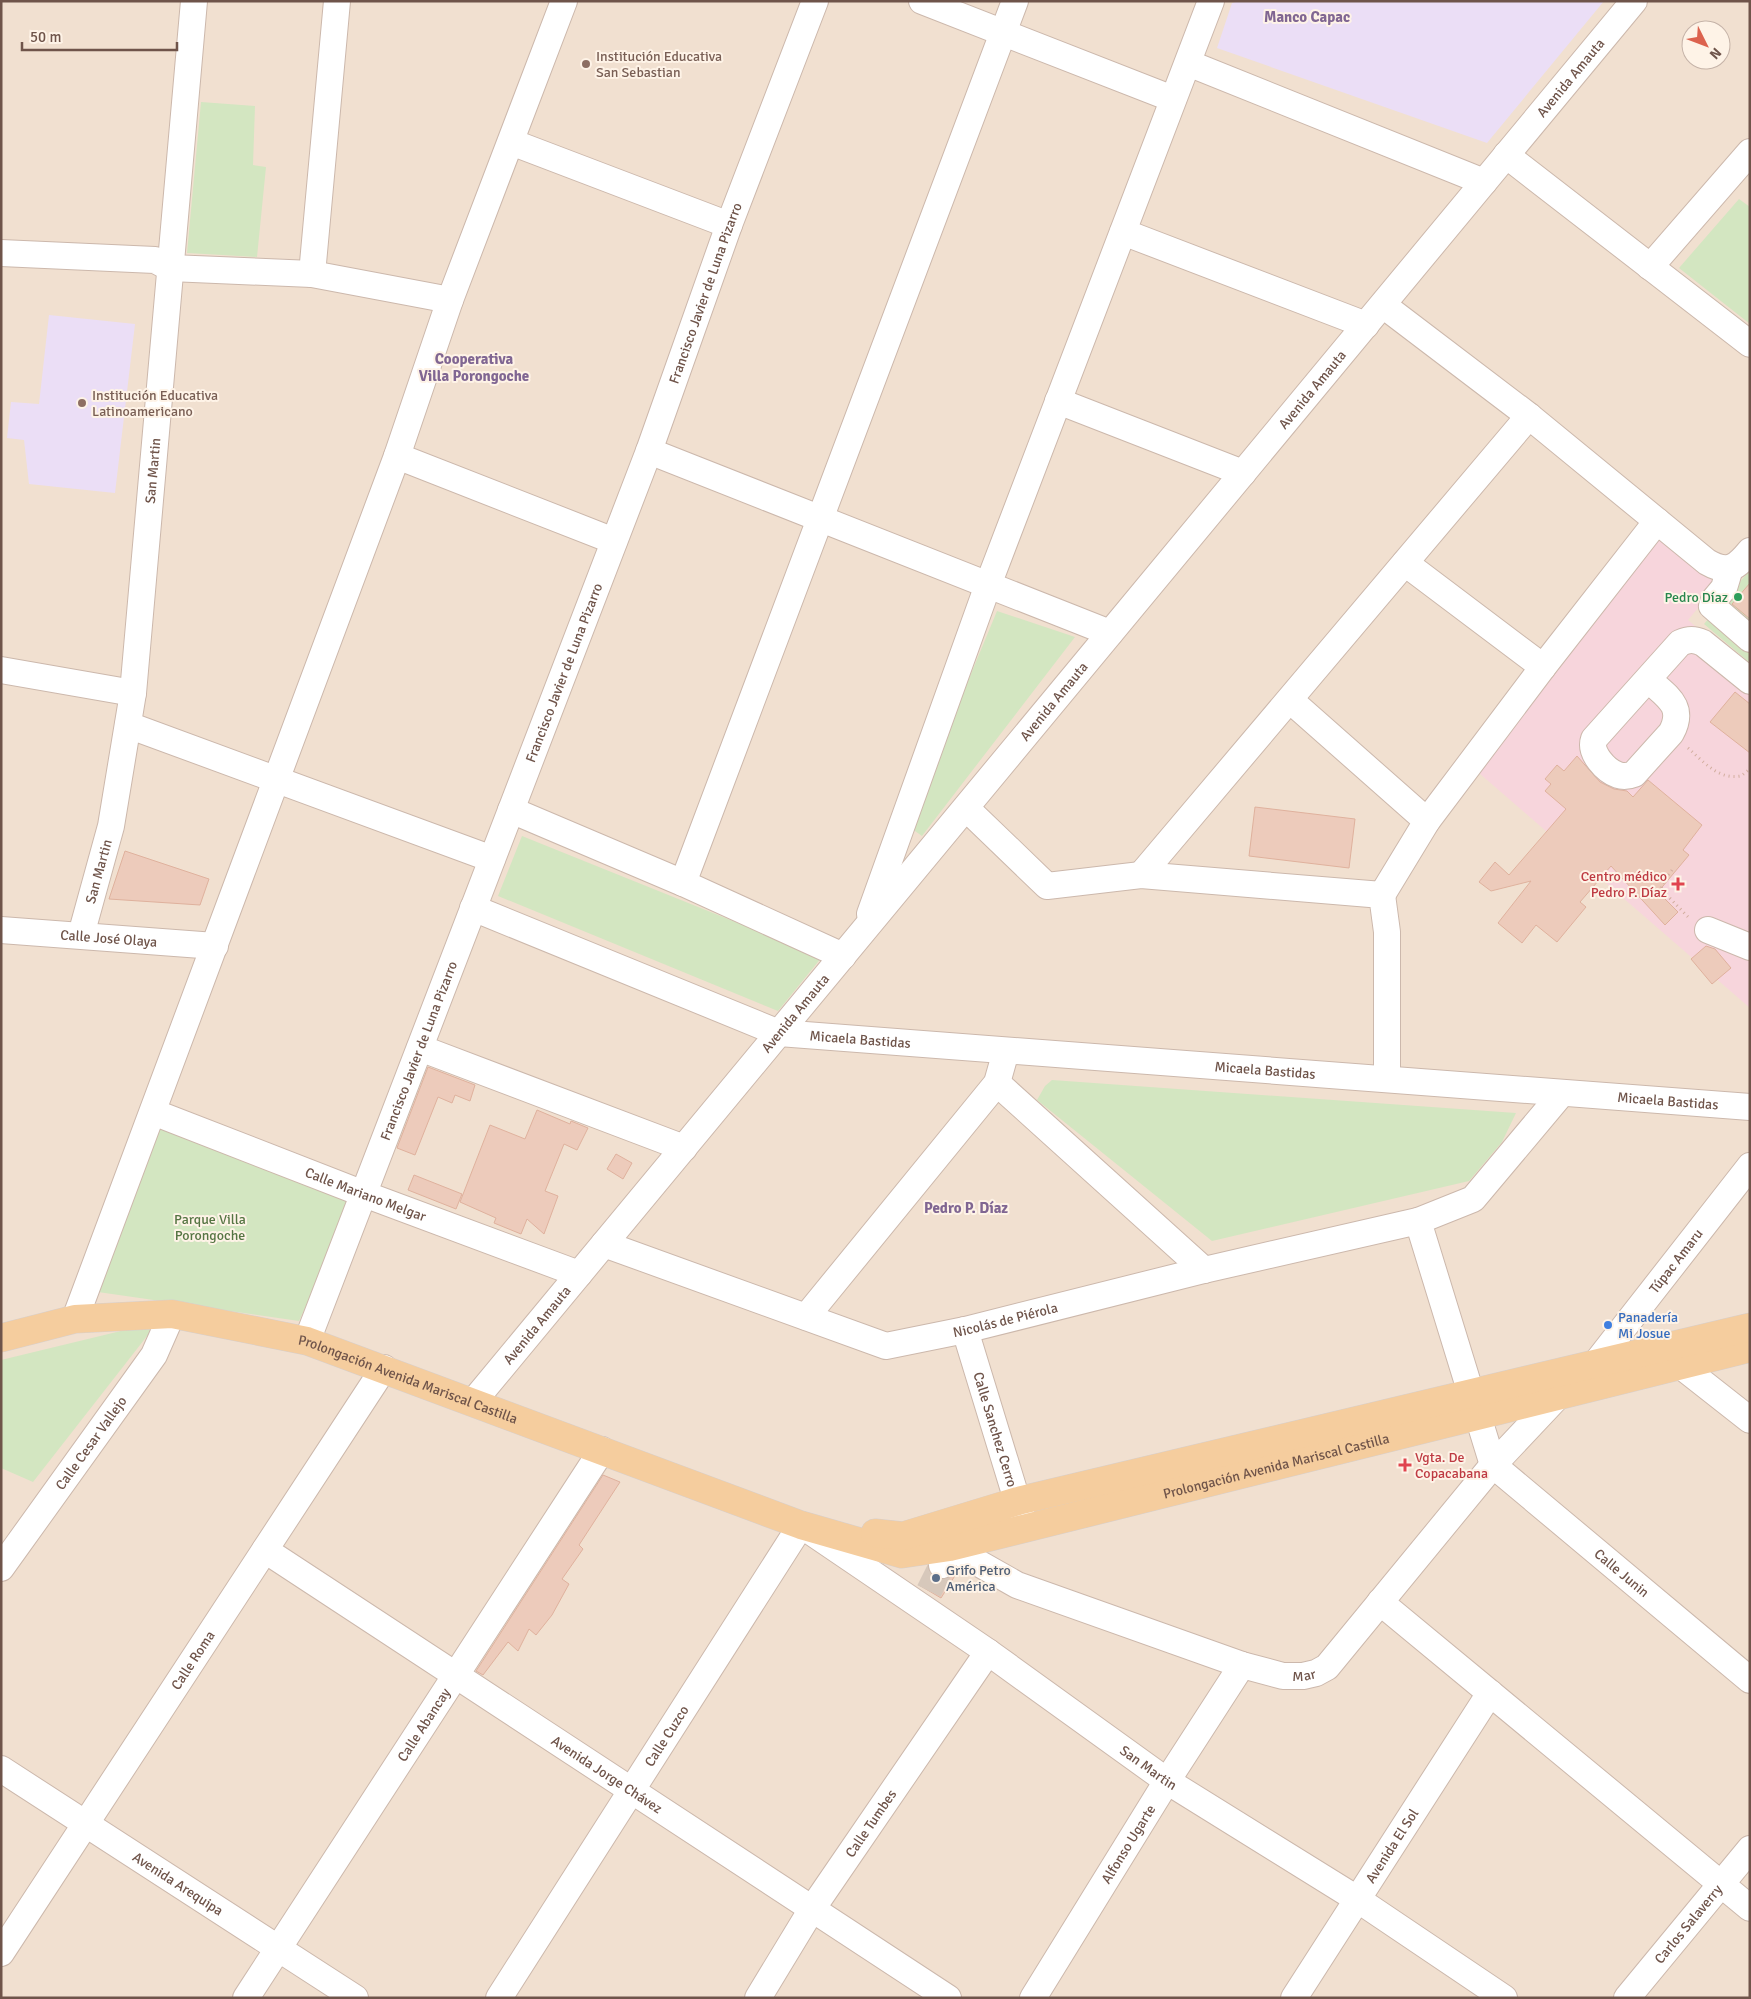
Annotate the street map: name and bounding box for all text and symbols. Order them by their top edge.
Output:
district label: Manco Capac [1264,8,1350,26]
scale bar [22,20,178,52]
north arrow [1681,20,1731,70]
text: 50 m [30,28,61,46]
street label: Avenida Amauta [1533,35,1608,121]
text: N [1706,44,1725,63]
place label: Institución Educativa San Sebastian [596,48,722,81]
marker: Institución Educativa San Sebastian [580,58,592,70]
street label: Francisco Javier de Luna Pizarro [666,200,746,386]
street label: Avenida Amauta [1275,347,1350,433]
district label: Cooperativa Villa Porongoche [419,350,529,385]
place label: Institución Educativa Latinoamericano [92,387,218,420]
marker: Institución Educativa Latinoamericano [76,397,88,409]
street label: San Martin [142,437,164,504]
street label: Francisco Javier de Luna Pizarro [522,581,606,765]
place label: Pedro Díaz [1665,589,1728,606]
marker: Pedro Díaz [1732,591,1744,603]
street label: Avenida Amauta [1016,659,1092,744]
street label: San Martin [82,837,116,906]
place label: Centro médico Pedro P. Díaz [1581,868,1667,901]
marker: Centro médico Pedro P. Díaz [1671,877,1685,891]
street label: Calle José Olaya [60,926,158,951]
street label: Francisco Javier de Luna Pizarro [377,959,461,1143]
street label: Avenida Amauta [758,971,833,1056]
street label: Micaela Bastidas [809,1027,911,1052]
street label: Micaela Bastidas [1214,1058,1316,1083]
street label: Micaela Bastidas [1617,1089,1719,1114]
street label: Calle Mariano Melgar [302,1164,429,1226]
district label: Pedro P. Díaz [924,1199,1008,1217]
park label: Parque Villa Porongoche [174,1211,246,1244]
street label: Túpac Amaru [1646,1225,1707,1297]
street label: Avenida Amauta [500,1283,575,1368]
street label: Nicolás de Piérola [952,1299,1059,1341]
place label: Panadería Mi Josue [1618,1309,1678,1342]
marker: Panadería Mi Josue [1602,1319,1614,1331]
street label: Prolongación Avenida Mariscal Castilla [297,1331,520,1428]
street label: Calle Sanchez Cerro [969,1370,1021,1489]
street label: Calle Cesar Vallejo [52,1393,131,1493]
street label: Prolongación Avenida Mariscal Castilla [1161,1430,1391,1503]
place label: Vgta. De Copacabana [1415,1449,1488,1482]
marker: Vgta. De Copacabana [1399,1459,1411,1471]
street label: Calle Junin [1591,1545,1653,1601]
place label: Grifo Petro América [946,1562,1011,1595]
marker: Grifo Petro América [930,1572,942,1584]
street label: Calle Roma [168,1628,219,1693]
street label: Mar [1292,1665,1318,1685]
street label: Calle Abancay [394,1685,454,1765]
street label: Calle Cuzco [641,1702,693,1770]
street label: Avenida Jorge Chávez [548,1732,665,1817]
street label: San Martin [1116,1742,1180,1794]
street label: Calle Tumbes [842,1786,900,1861]
street label: Alfonso Ugarte [1098,1802,1159,1887]
street label: Avenida El Sol [1362,1806,1422,1886]
street label: Avenida Arequipa [129,1849,226,1920]
street label: Carlos Salaverry [1651,1881,1726,1967]

